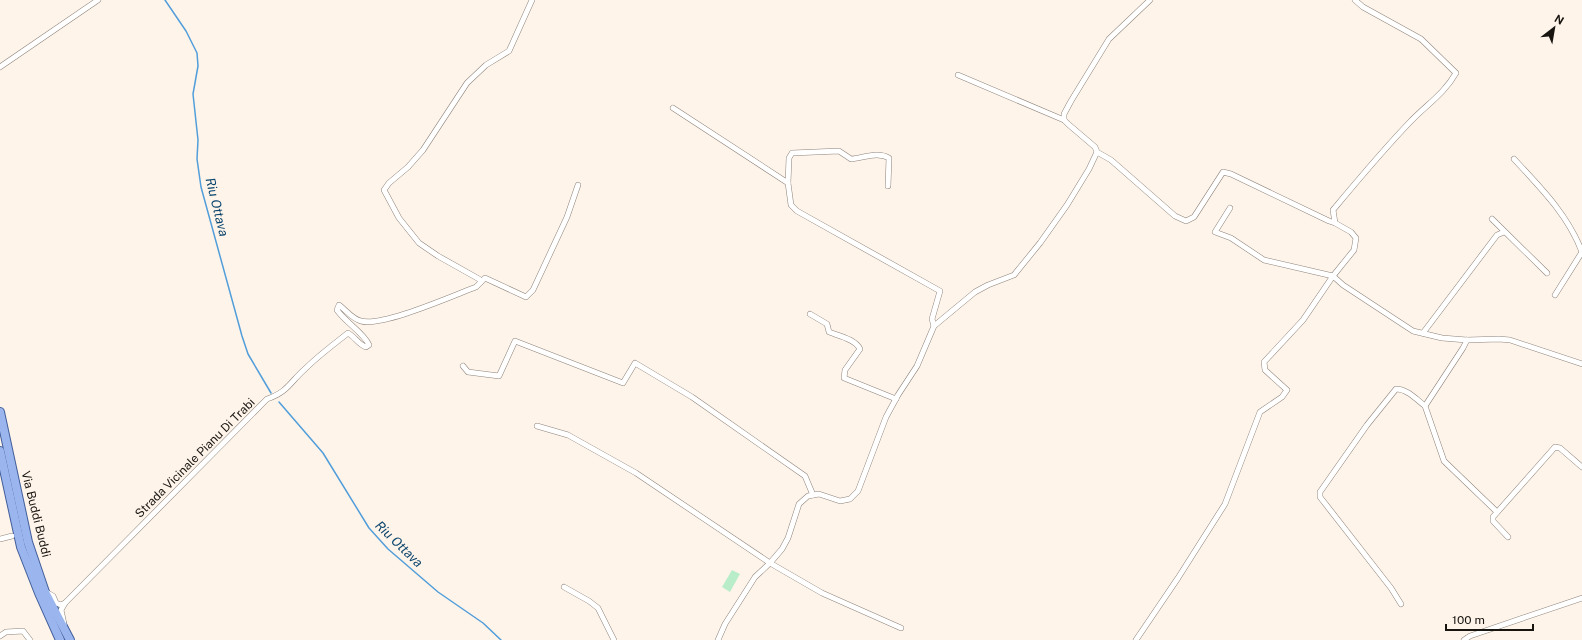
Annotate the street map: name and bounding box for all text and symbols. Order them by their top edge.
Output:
north arrow [1534,8,1574,48]
text: N [1552,12,1566,27]
water label: Riu Ottava [202,176,232,238]
street label: Strada Vicinale Pianu Di Trabi [132,395,258,521]
street label: Via Buddi Buddi [19,469,53,559]
water label: Riu Ottava [372,518,426,570]
scale bar [1446,606,1533,632]
text: 100 m [1452,613,1485,627]

